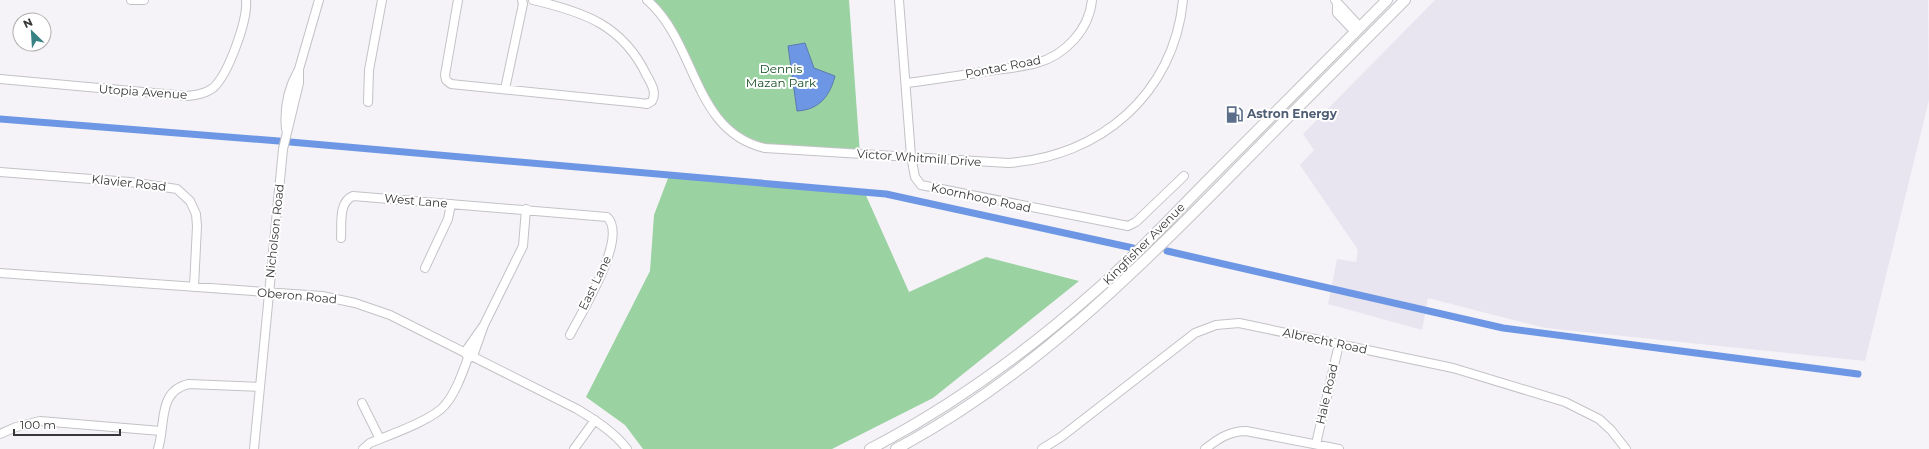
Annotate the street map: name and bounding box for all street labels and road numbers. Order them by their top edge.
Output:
street label: Pontac Road [964,52,1042,81]
street label: Utopia Avenue [98,81,188,102]
street label: Victor Whitmill Drive [856,146,982,169]
street label: Klavier Road [91,171,167,194]
street label: Koornhoop Road [930,180,1033,215]
street label: Nicholson Road [262,183,287,279]
street label: West Lane [384,190,448,211]
street label: Kingfisher Avenue [1100,200,1188,288]
street label: East Lane [575,253,614,312]
street label: Oberon Road [256,285,338,306]
street label: Albrecht Road [1281,324,1369,357]
street label: Hale Road [1312,362,1341,426]

